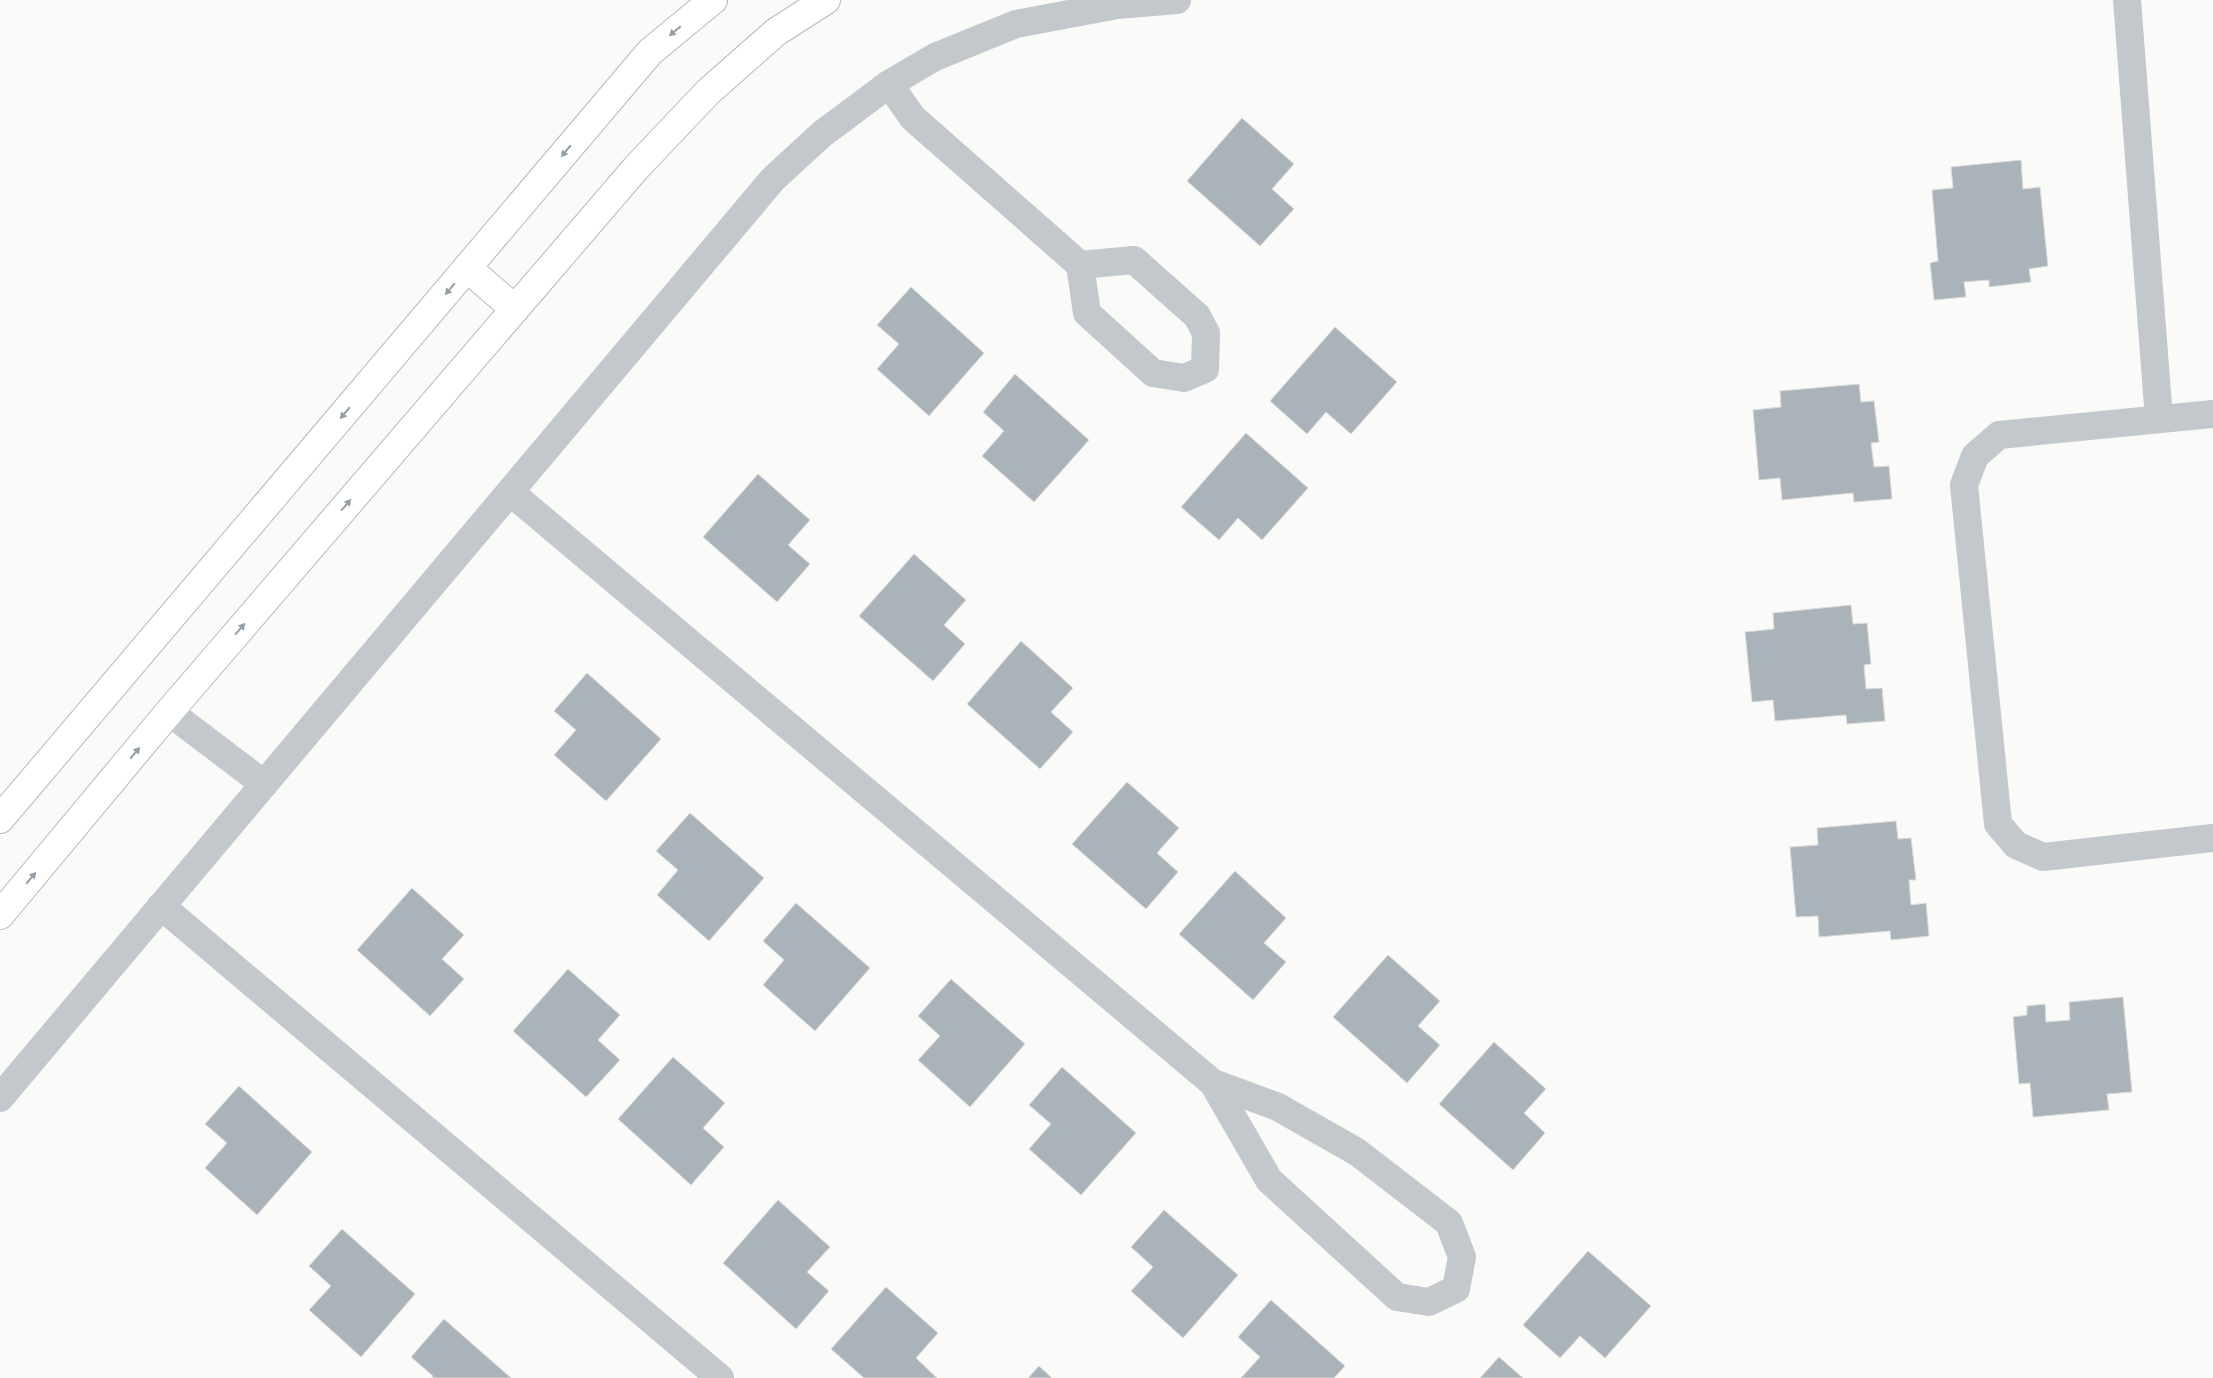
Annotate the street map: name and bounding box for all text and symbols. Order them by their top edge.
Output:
one-way arrow [669,26,682,37]
one-way arrow [561,145,572,158]
one-way arrow [444,282,455,295]
one-way arrow [339,406,350,419]
one-way arrow [340,500,352,512]
one-way arrow [235,622,246,635]
one-way arrow [129,747,141,759]
one-way arrow [26,871,37,884]

